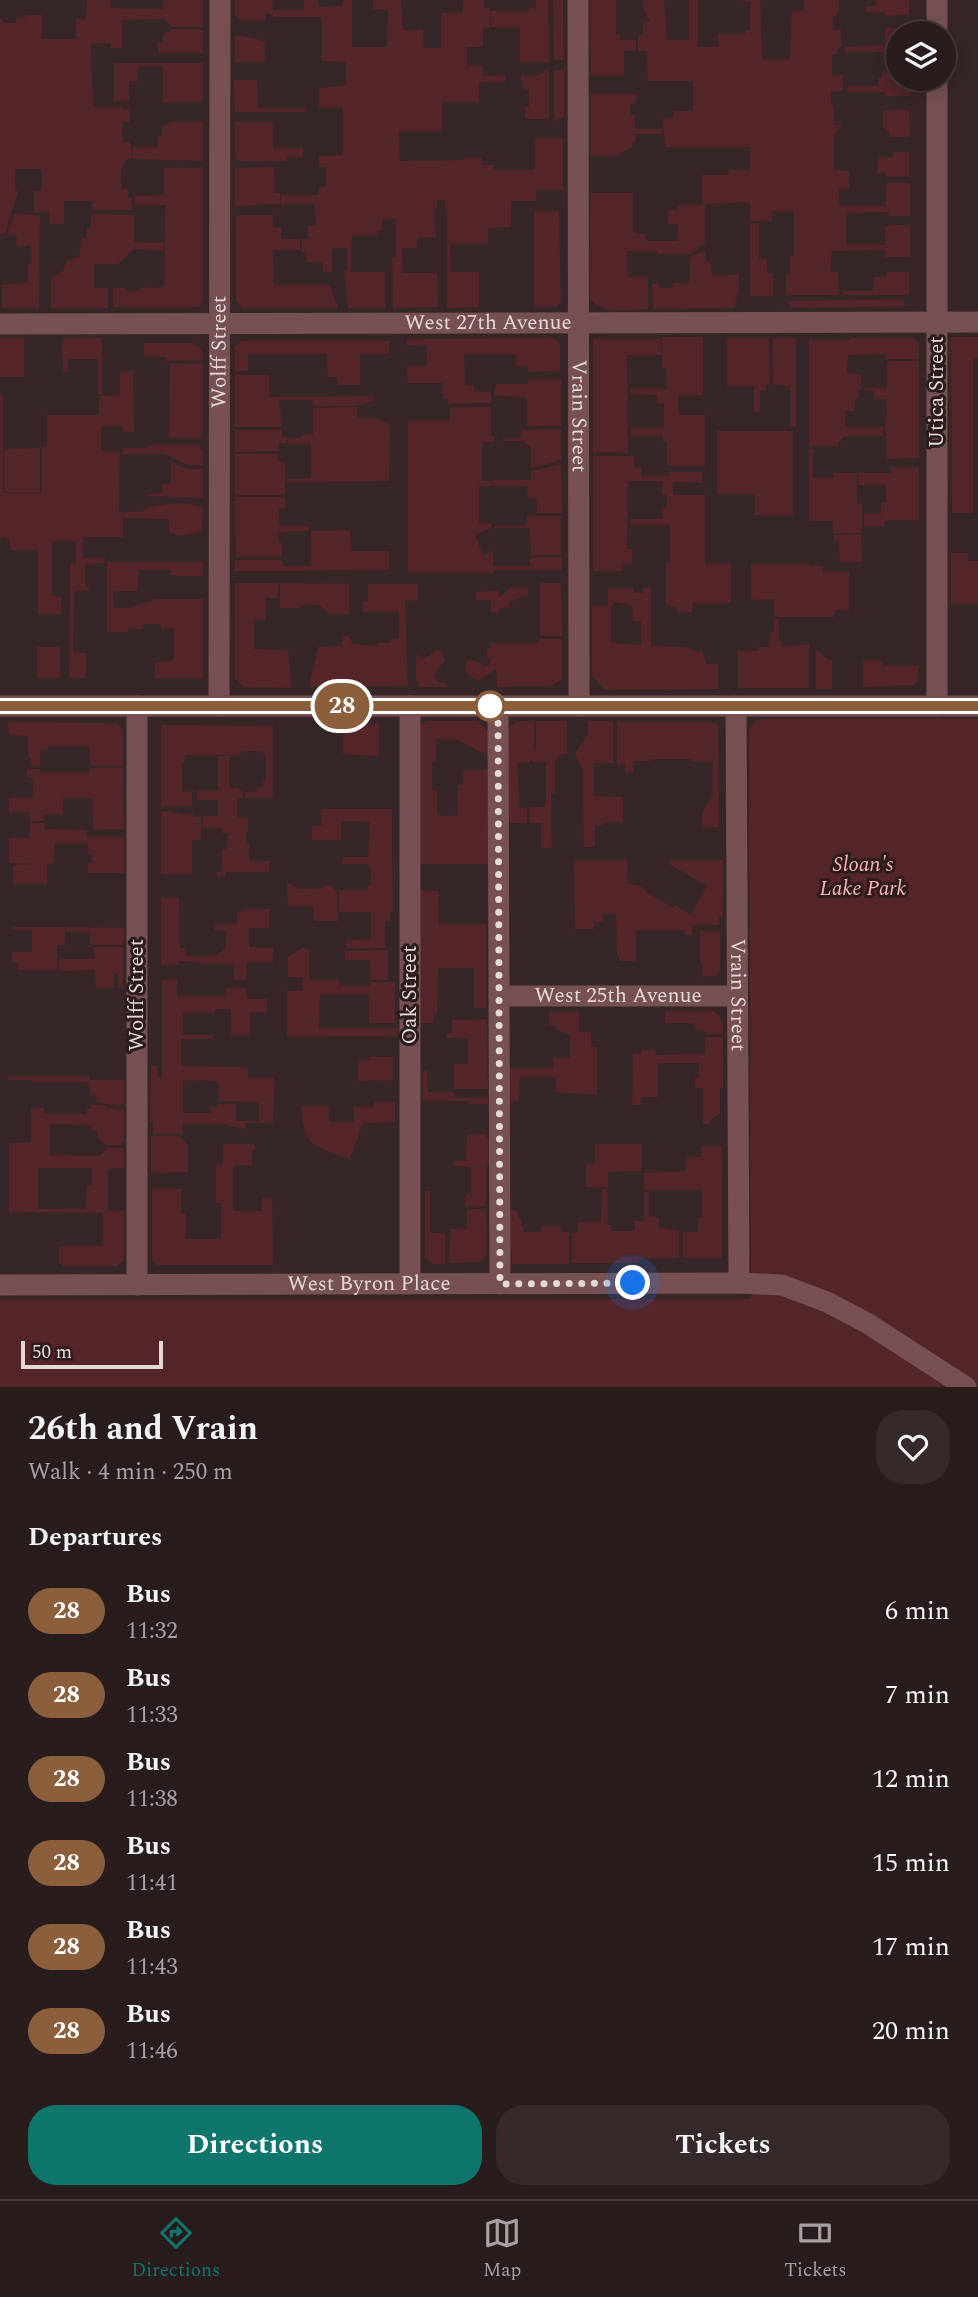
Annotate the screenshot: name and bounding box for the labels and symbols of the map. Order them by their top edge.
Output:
street label: Wolff Street [203,296,236,408]
street label: West 27th Avenue [404,307,572,339]
street label: Utica Street [921,336,953,448]
street label: Vrain Street [563,359,595,473]
line badge: 28 [310,683,374,729]
unlabelled marker [475,691,505,721]
park label: Sloan's Lake Park [820,849,907,905]
street label: Vrain Street [721,938,754,1052]
street label: Wolff Street [121,939,153,1051]
street label: Oak Street [394,945,426,1045]
street label: West 25th Avenue [534,980,702,1012]
your location [615,1265,650,1300]
street label: West Byron Place [287,1268,451,1300]
scale bar [21,1338,163,1370]

